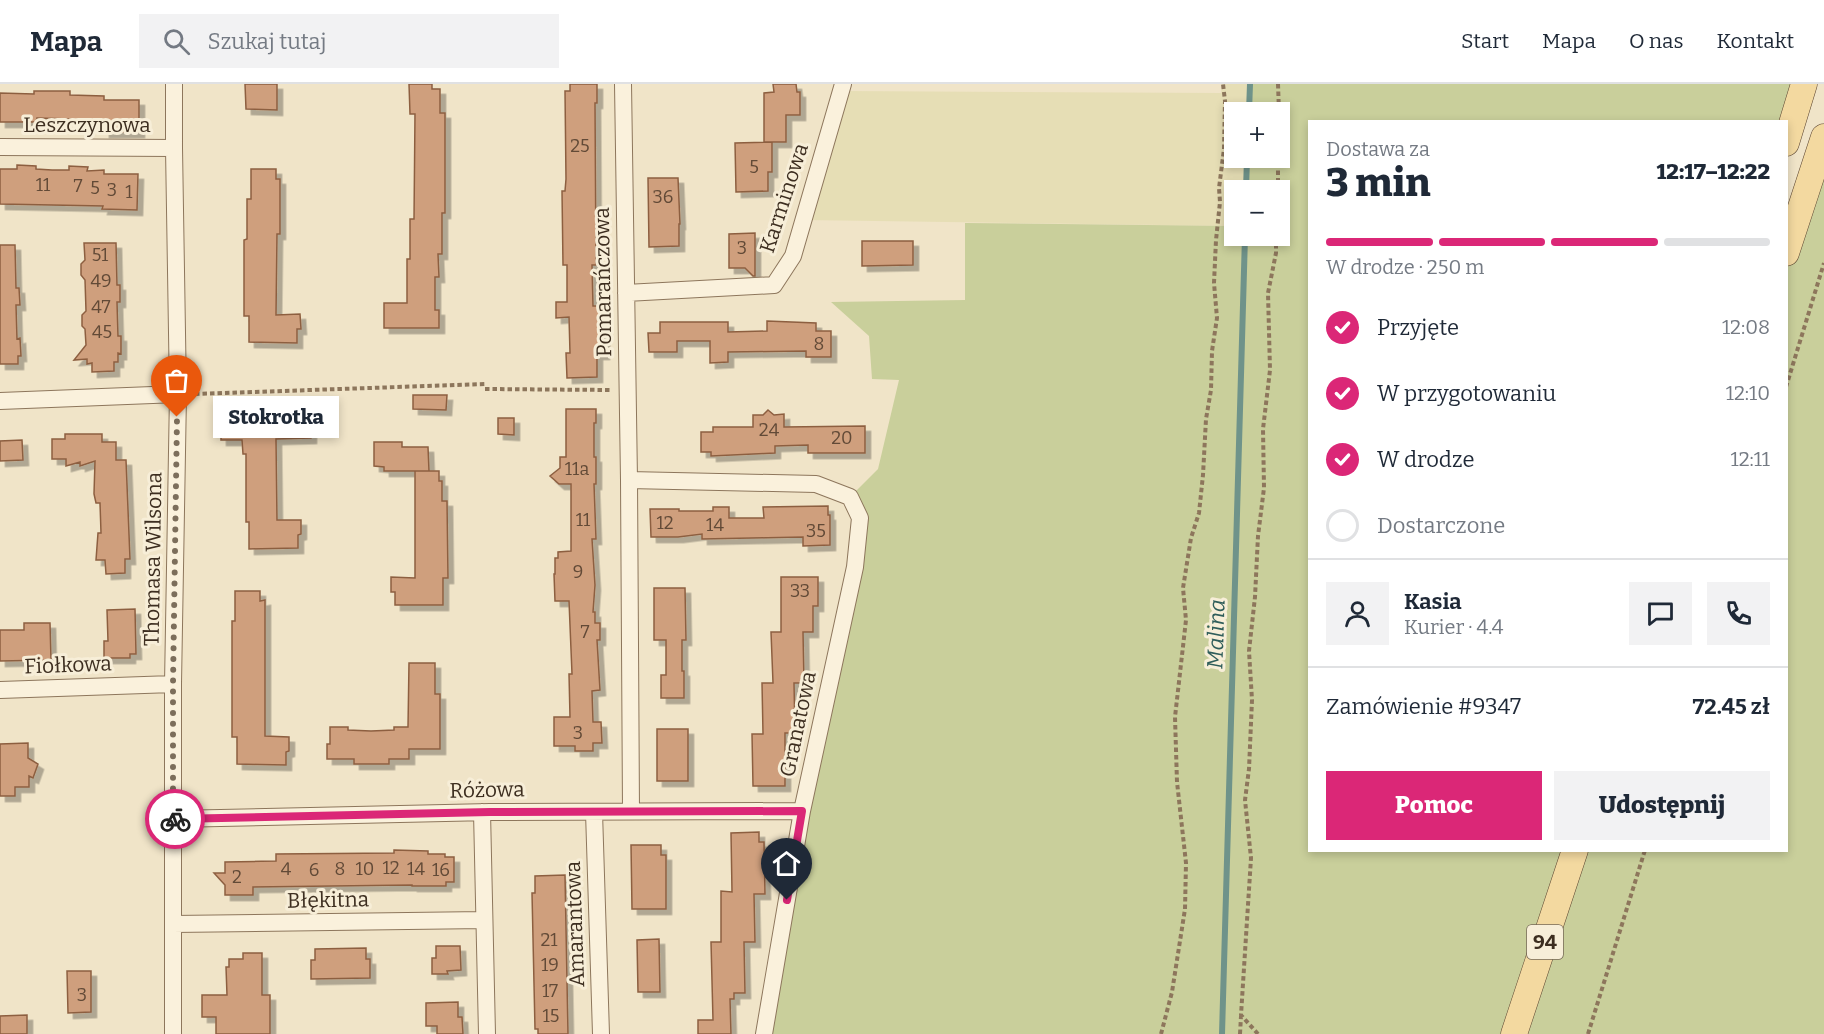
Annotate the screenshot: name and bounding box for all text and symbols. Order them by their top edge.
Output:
search box [139,14,559,68]
text: Mapa [30,25,103,58]
icon: search [160,25,193,58]
text: Szukaj tutaj [208,28,327,55]
text: Start [1461,28,1509,54]
text: Mapa [1542,28,1596,54]
text: O nas [1629,28,1684,54]
text: Kontakt [1717,28,1794,54]
map controls [1224,102,1290,246]
button: + [1224,102,1290,168]
street label: Leszczynowa [23,112,151,138]
house number: 25 [570,135,590,157]
text: Dostawa za [1326,137,1430,161]
street label: Karminowa [754,139,814,256]
house number: 5 [749,156,759,178]
text: 12:17–12:22 [1657,158,1770,185]
text: 3 min [1326,160,1431,206]
house number: 11 [36,174,51,196]
house number: 7 [73,175,83,197]
house number: 5 [90,177,100,199]
house number: 3 [107,179,117,201]
button: − [1224,180,1290,246]
house number: 1 [125,181,133,203]
house number: 36 [653,186,673,208]
street label: Pomarańczowa [589,206,617,357]
house number: 3 [737,237,747,259]
house number: 51 [92,244,109,266]
text: W drodze · 250 m [1326,255,1484,279]
house number: 49 [90,270,112,292]
house number: 47 [91,296,111,318]
icon: check [1326,311,1359,344]
text: Przyjęte [1377,314,1459,341]
text: 12:08 [1722,315,1770,339]
house number: 45 [92,321,112,343]
house number: 8 [814,333,824,355]
pin [151,355,202,417]
icon: bag [160,364,193,397]
icon: check [1326,377,1359,410]
text: W przygotowaniu [1377,380,1556,407]
text: 12:10 [1726,381,1770,405]
callout: Stokrotka [213,396,339,438]
text: Stokrotka [228,405,324,429]
house number: 24 [759,419,780,441]
house number: 20 [831,427,853,449]
icon: check [1326,443,1359,476]
text: W drodze [1377,446,1475,473]
text: 12:11 [1731,447,1770,471]
house number: 11a [565,458,589,480]
street label: Thomasa Wilsona [138,471,168,646]
house number: 11 [576,509,591,531]
house number: 12 [656,512,674,534]
text: Dostarczone [1377,512,1505,539]
house number: 14 [706,514,724,536]
house number: 35 [806,520,826,542]
house number: 9 [573,561,583,583]
house number: 33 [790,580,810,602]
button: person [1326,582,1389,645]
button: chat [1629,582,1692,645]
button: phone [1707,582,1770,645]
text: Kasia [1404,588,1462,615]
water label: Malina [1201,599,1231,669]
text: Kurier · 4.4 [1404,615,1503,639]
house number: 7 [580,621,590,643]
street label: Fiołkowa [24,650,113,680]
street label: Granatowa [774,668,822,779]
text: Zamówienie #9347 [1326,693,1521,720]
text: 72.45 zł [1693,693,1770,720]
house number: 3 [573,722,583,744]
button: Pomoc [1326,771,1542,840]
button: Udostępnij [1554,771,1770,840]
street label: Różowa [449,776,525,804]
courier [145,789,205,849]
icon: bike [159,803,192,836]
pin [761,838,812,900]
icon: home [770,847,803,880]
house number: 12 [382,857,400,879]
house number: 4 [281,858,292,880]
house number: 8 [335,858,345,880]
house number: 10 [356,858,374,880]
house number: 14 [407,858,425,880]
house number: 6 [309,859,319,881]
house number: 16 [432,859,450,881]
street label: Amarantowa [560,860,590,988]
house number: 2 [232,866,242,888]
street label: Błękitna [287,886,370,914]
road number: 94 [1527,925,1563,959]
house number: 21 [540,929,558,951]
house number: 19 [541,954,559,976]
house number: 17 [542,980,558,1002]
house number: 3 [77,984,87,1006]
house number: 15 [543,1005,559,1027]

